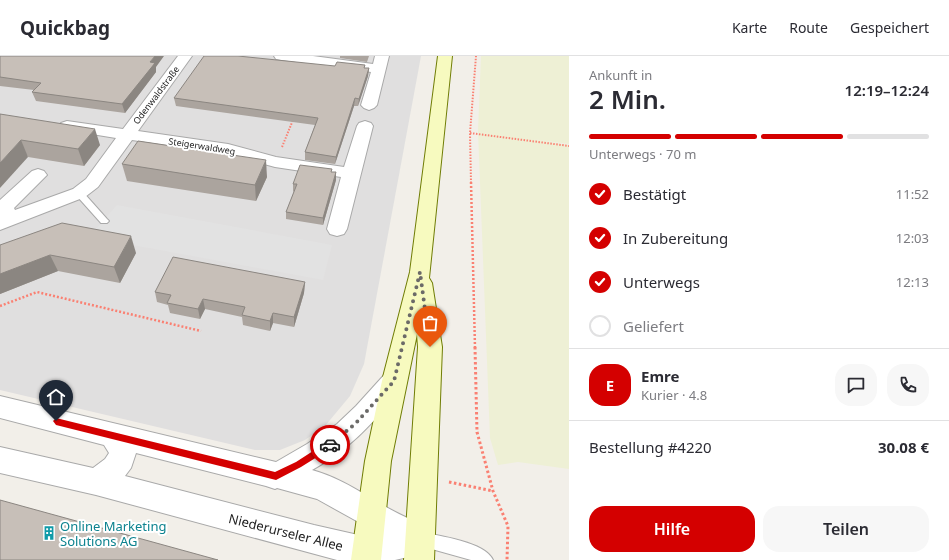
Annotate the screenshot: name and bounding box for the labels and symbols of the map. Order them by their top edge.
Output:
street label: Odenwaldstraße [130,63,182,127]
street label: Steigerwaldweg [168,134,236,158]
pin [413,306,447,347]
pin [39,380,73,421]
courier [310,425,350,465]
street label: Niederurseler Allee [227,509,345,555]
place label: Online Marketing Solutions AG [60,517,166,550]
building icon: Online Marketing Solutions AG [41,525,57,541]

